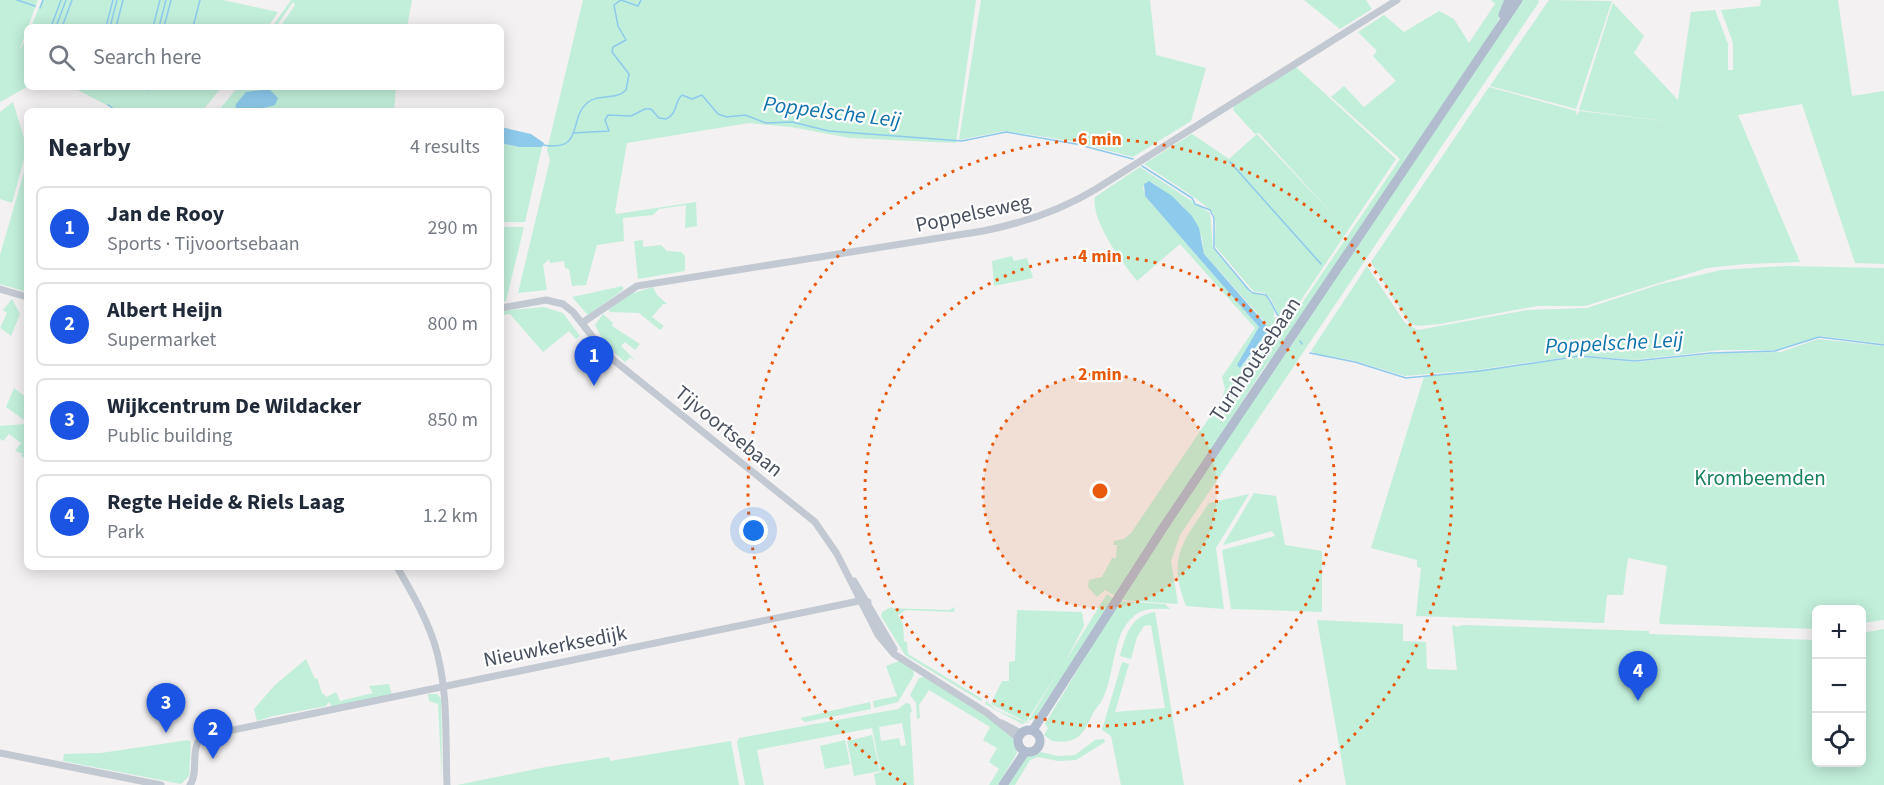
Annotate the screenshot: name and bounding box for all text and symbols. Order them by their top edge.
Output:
search box [24,24,504,90]
icon: search [45,41,78,74]
text: Search here [93,41,201,73]
water label: Poppelsche Leij [761,88,903,136]
text: 6 min [1078,127,1122,152]
text: Nearby [48,129,131,166]
text: 4 results [410,133,480,161]
street label: Poppelseweg [913,186,1034,240]
text: Jan de Rooy [107,198,224,230]
text: 1 [64,214,75,242]
text: 290 m [428,214,478,242]
text: Sports · Tijvoortsebaan [107,230,300,258]
text: 4 min [1078,244,1122,269]
street label: Turnhoutsebaan [1202,291,1308,427]
text: Albert Heijn [107,294,222,326]
text: 2 [64,310,75,338]
text: 800 m [428,310,478,338]
water label: Poppelsche Leij [1544,323,1685,363]
text: Supermarket [107,326,216,354]
pin: 1 [574,336,614,386]
text: 2 min [1078,362,1122,387]
street label: Tijvoortsebaan [668,378,790,484]
text: Wijkcentrum De Wildacker [107,390,361,422]
text: 3 [64,406,75,434]
text: 850 m [428,406,478,434]
text: Public building [107,422,232,450]
park label: Krombeemden [1694,463,1826,493]
centre of rings [1090,481,1110,501]
text: Regte Heide & Riels Laag [107,486,345,518]
text: 4 [64,502,75,530]
text: 1.2 km [423,502,478,530]
your location [739,516,768,545]
text: Park [107,518,144,546]
map controls [1812,605,1866,767]
button: + [1812,605,1866,659]
street label: Nieuwkerksedijk [481,617,630,675]
pin: 4 [1618,652,1658,701]
button: − [1812,659,1866,713]
pin: 3 [146,684,186,733]
pin: 2 [194,710,232,759]
button: locate [1812,713,1866,767]

